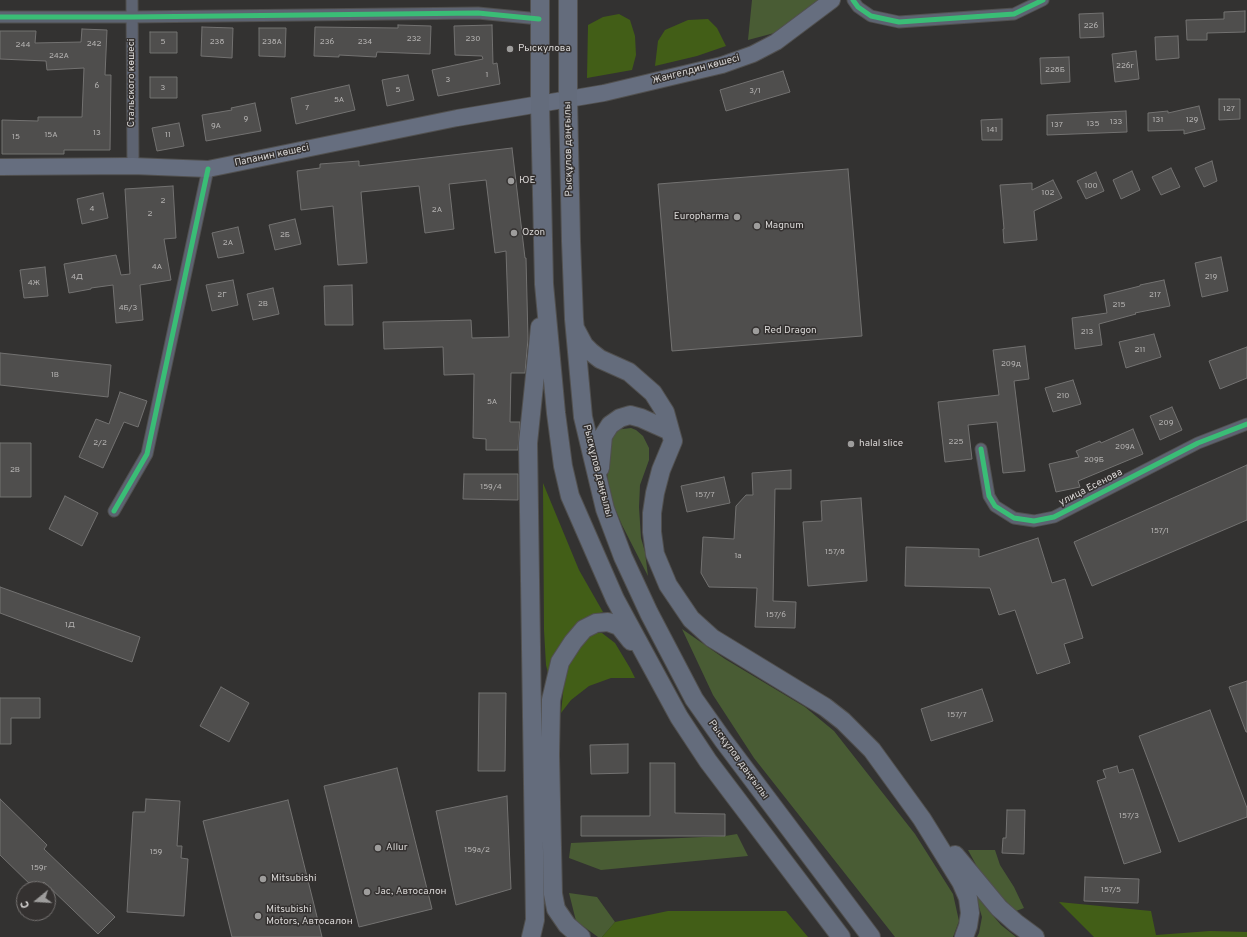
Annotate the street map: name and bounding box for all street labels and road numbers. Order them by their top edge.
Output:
street label: Стальского көшесі [126,39,138,127]
street label: Жангелдин көшесі [651,53,741,87]
street label: Рысқұлов даңғылы [562,101,576,197]
street label: Папанин көшесі [234,142,310,170]
street label: Рысқұлов даңғылы [580,424,614,518]
street label: улица Есенова [1057,467,1125,509]
street label: Рысқұлов даңғылы [705,718,771,802]

